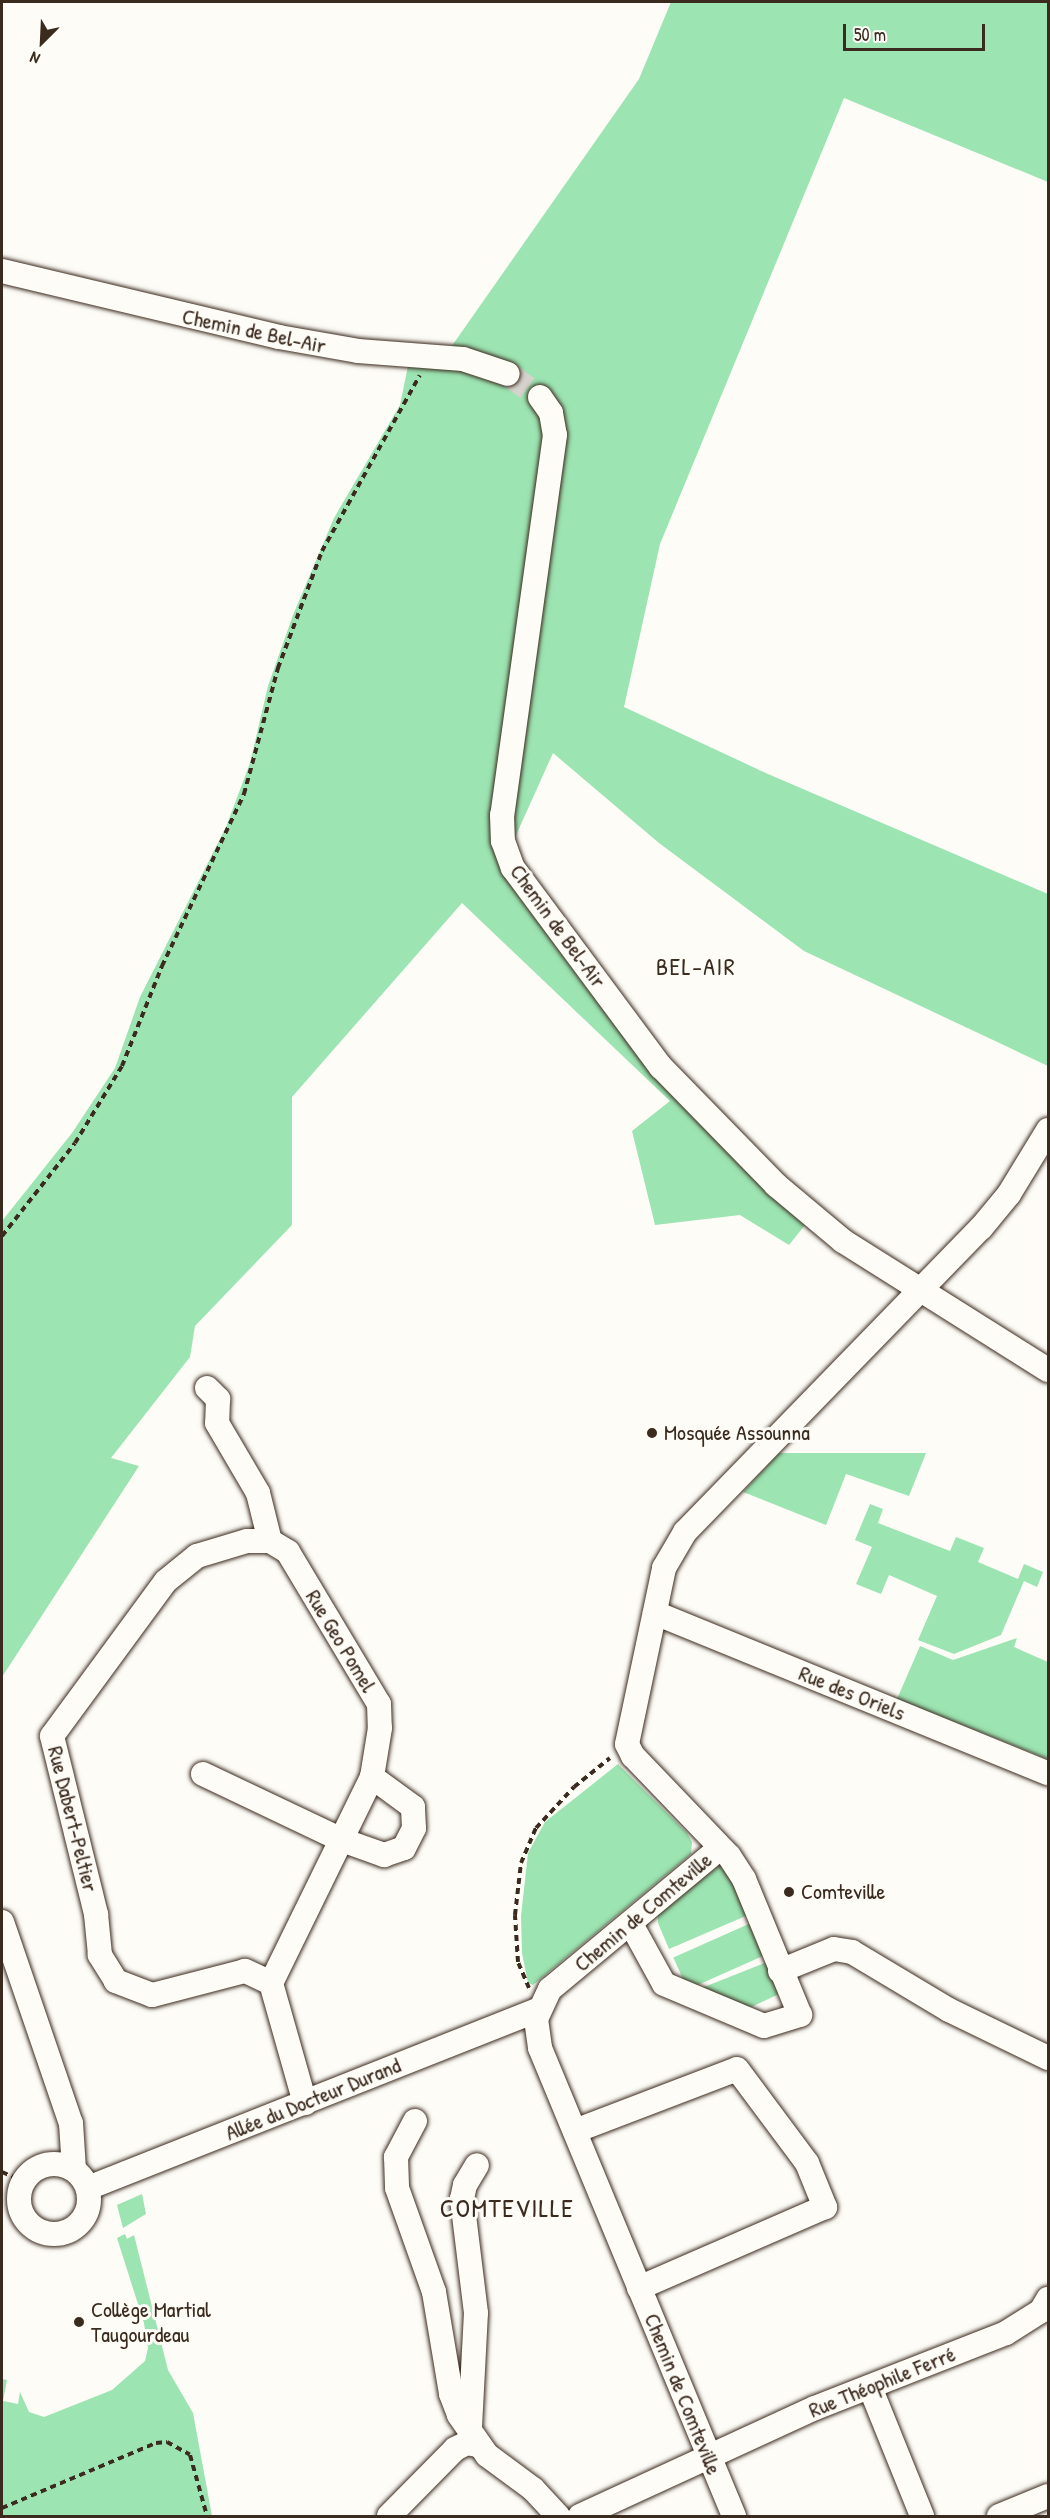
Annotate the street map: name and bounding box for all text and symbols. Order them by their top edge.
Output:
north arrow [12,12,72,72]
scale bar [846,12,988,50]
text: 50 m [854,22,886,47]
text: N [26,47,43,70]
street label: Chemin de Bel-Air [180,303,328,359]
street label: Chemin de Bel-Air [504,859,612,993]
district label: BEL-AIR [656,953,736,981]
place label: Mosquée Assounna [664,1420,810,1446]
marker: Mosquée Assounna [645,1426,659,1440]
street label: Rue Geo Pomel [300,1585,382,1697]
street label: Rue des Oriels [795,1660,909,1726]
street label: Rue Dabert-Peltier [42,1743,104,1895]
street label: Chemin de Comteville [569,1847,717,1977]
place label: Comteville [801,1879,885,1905]
marker: Comteville [782,1885,796,1899]
street label: Allée du Docteur Durand [222,2052,404,2146]
district label: COMTEVILLE [440,2192,574,2224]
place label: Collège Martial Taugourdeau [91,2296,211,2348]
street label: Chemin de Comteville [639,2310,727,2478]
marker: Collège Martial Taugourdeau [72,2315,86,2329]
street label: Rue Théophile Ferré [805,2341,959,2423]

